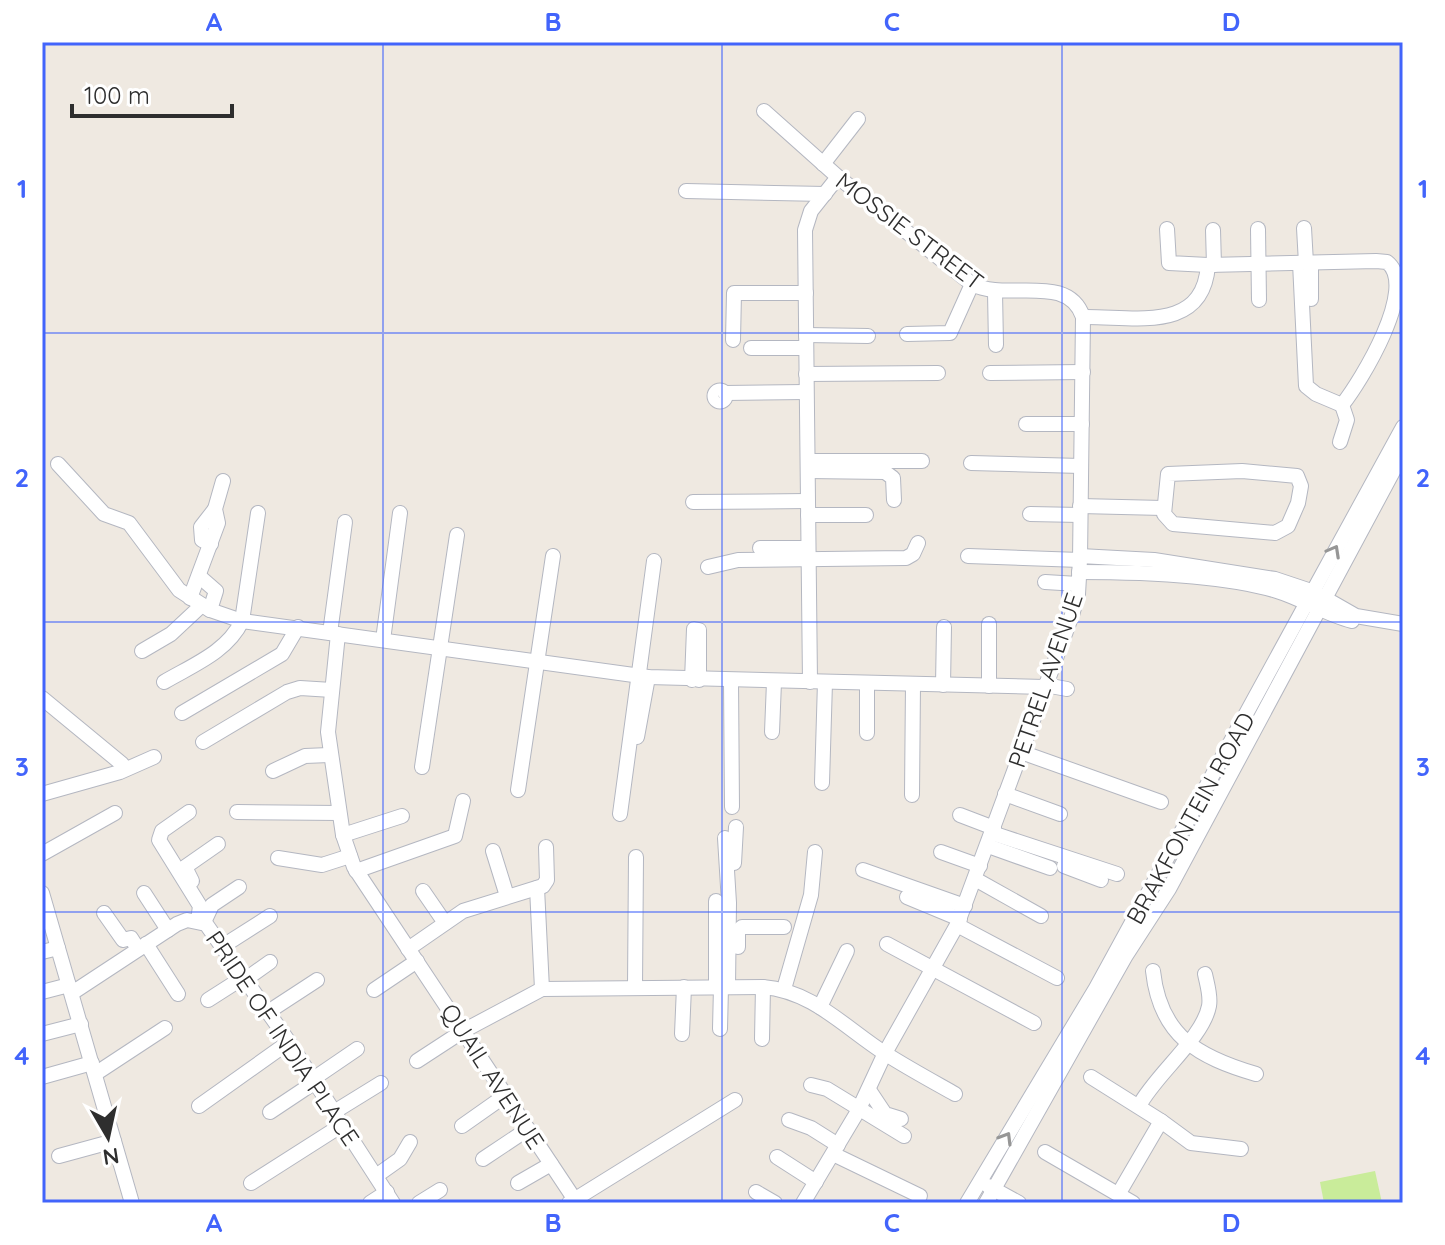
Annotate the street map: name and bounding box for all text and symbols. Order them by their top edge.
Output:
text: A [206,5,223,38]
text: B [544,5,562,38]
text: C [884,5,900,38]
text: D [1222,5,1240,38]
scale bar [72,68,232,118]
text: 100 m [84,80,150,110]
street label: MOSSIE STREET [830,166,990,296]
text: 1 [17,172,27,205]
text: 1 [1418,172,1428,205]
text: 2 [15,461,29,494]
text: 2 [1416,461,1430,494]
one-way arrow [1324,546,1340,560]
street label: PETREL AVENUE [1001,589,1089,771]
street label: BRAKFONTEIN ROAD [1119,707,1261,929]
text: 3 [15,750,29,783]
text: 3 [1416,750,1430,783]
street label: PRIDE OF INDIA PLACE [200,925,366,1151]
street label: QUAIL AVENUE [435,998,551,1154]
text: 4 [14,1039,30,1072]
text: 4 [1415,1039,1431,1072]
north arrow [68,1097,148,1177]
one-way arrow [996,1132,1012,1147]
text: N [101,1142,121,1172]
text: A [206,1206,223,1239]
text: B [544,1206,562,1239]
text: C [884,1206,900,1239]
text: D [1222,1206,1240,1239]

